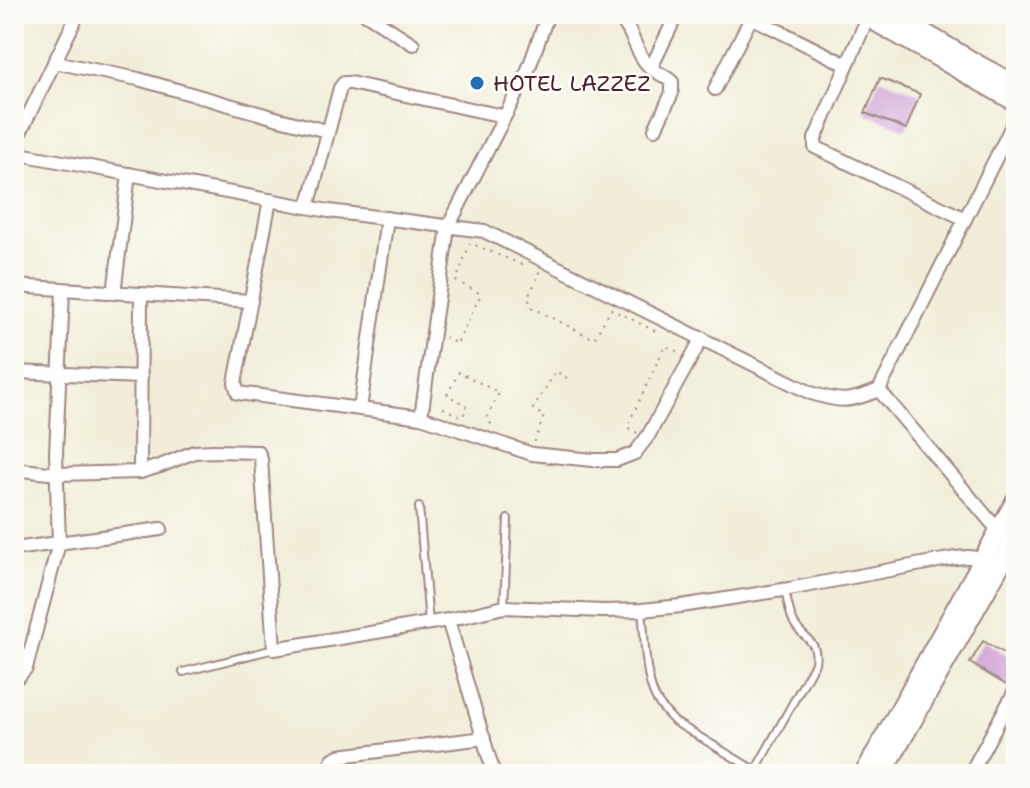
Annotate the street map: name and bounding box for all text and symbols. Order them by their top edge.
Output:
place label: HOTEL LAZZEZ [493,69,651,98]
marker: HOTEL LAZZEZ [468,74,486,92]

